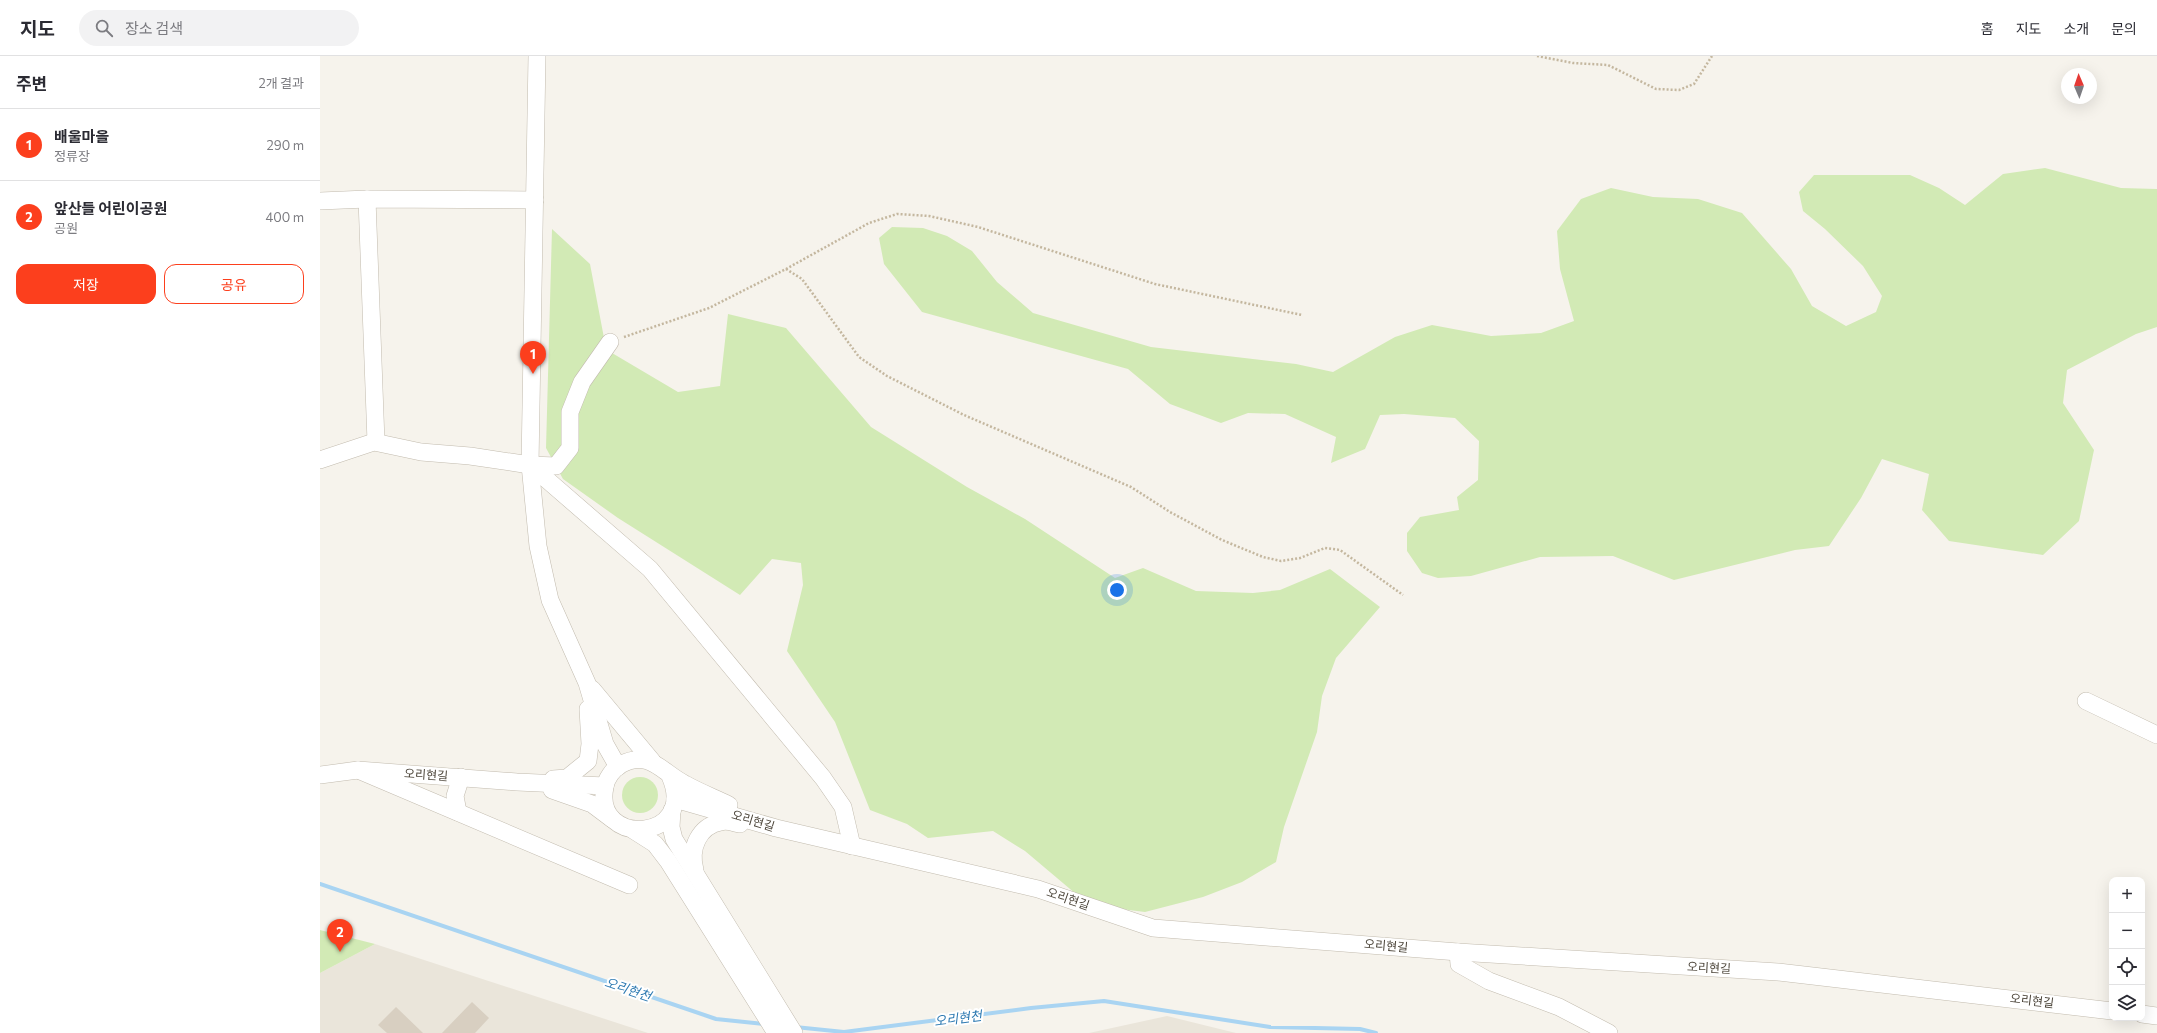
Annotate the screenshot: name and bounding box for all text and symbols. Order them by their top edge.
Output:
search box [79,10,359,46]
text: 지도 [20,17,55,40]
icon: search [93,17,115,39]
text: 장소 검색 [125,19,183,37]
text: 홈 [1981,20,1994,37]
text: 지도 [2016,20,2041,37]
text: 소개 [2063,20,2089,37]
text: 문의 [2111,20,2137,37]
north arrow [2061,68,2097,104]
text: 주변 [16,73,47,94]
text: 2개 결과 [258,75,304,91]
text: 배울마을 [54,127,109,145]
text: 1 [26,137,32,153]
text: 290 m [267,137,304,153]
text: 정류장 [54,148,90,164]
text: 앞산들 어린이공원 [54,199,167,217]
text: 2 [25,209,33,225]
text: 400 m [265,209,304,225]
text: 공원 [54,220,78,236]
button: 저장 [16,264,156,304]
button: 공유 [164,264,304,304]
pin: 1 [520,341,546,374]
your location [1107,580,1127,600]
street label: 오리현길 [404,765,449,783]
street label: 오리현길 [730,807,776,833]
map controls [2109,877,2145,1021]
button: + [2109,877,2145,913]
street label: 오리현길 [1045,884,1091,912]
button: − [2109,913,2145,949]
pin: 2 [327,919,353,952]
street label: 오리현길 [1363,936,1409,954]
button: locate [2109,949,2145,985]
street label: 오리현길 [1687,959,1731,975]
water label: 오리현천 [603,974,654,1005]
button: layers [2109,985,2145,1021]
street label: 오리현길 [2009,990,2055,1010]
water label: 오리현천 [933,1007,984,1029]

